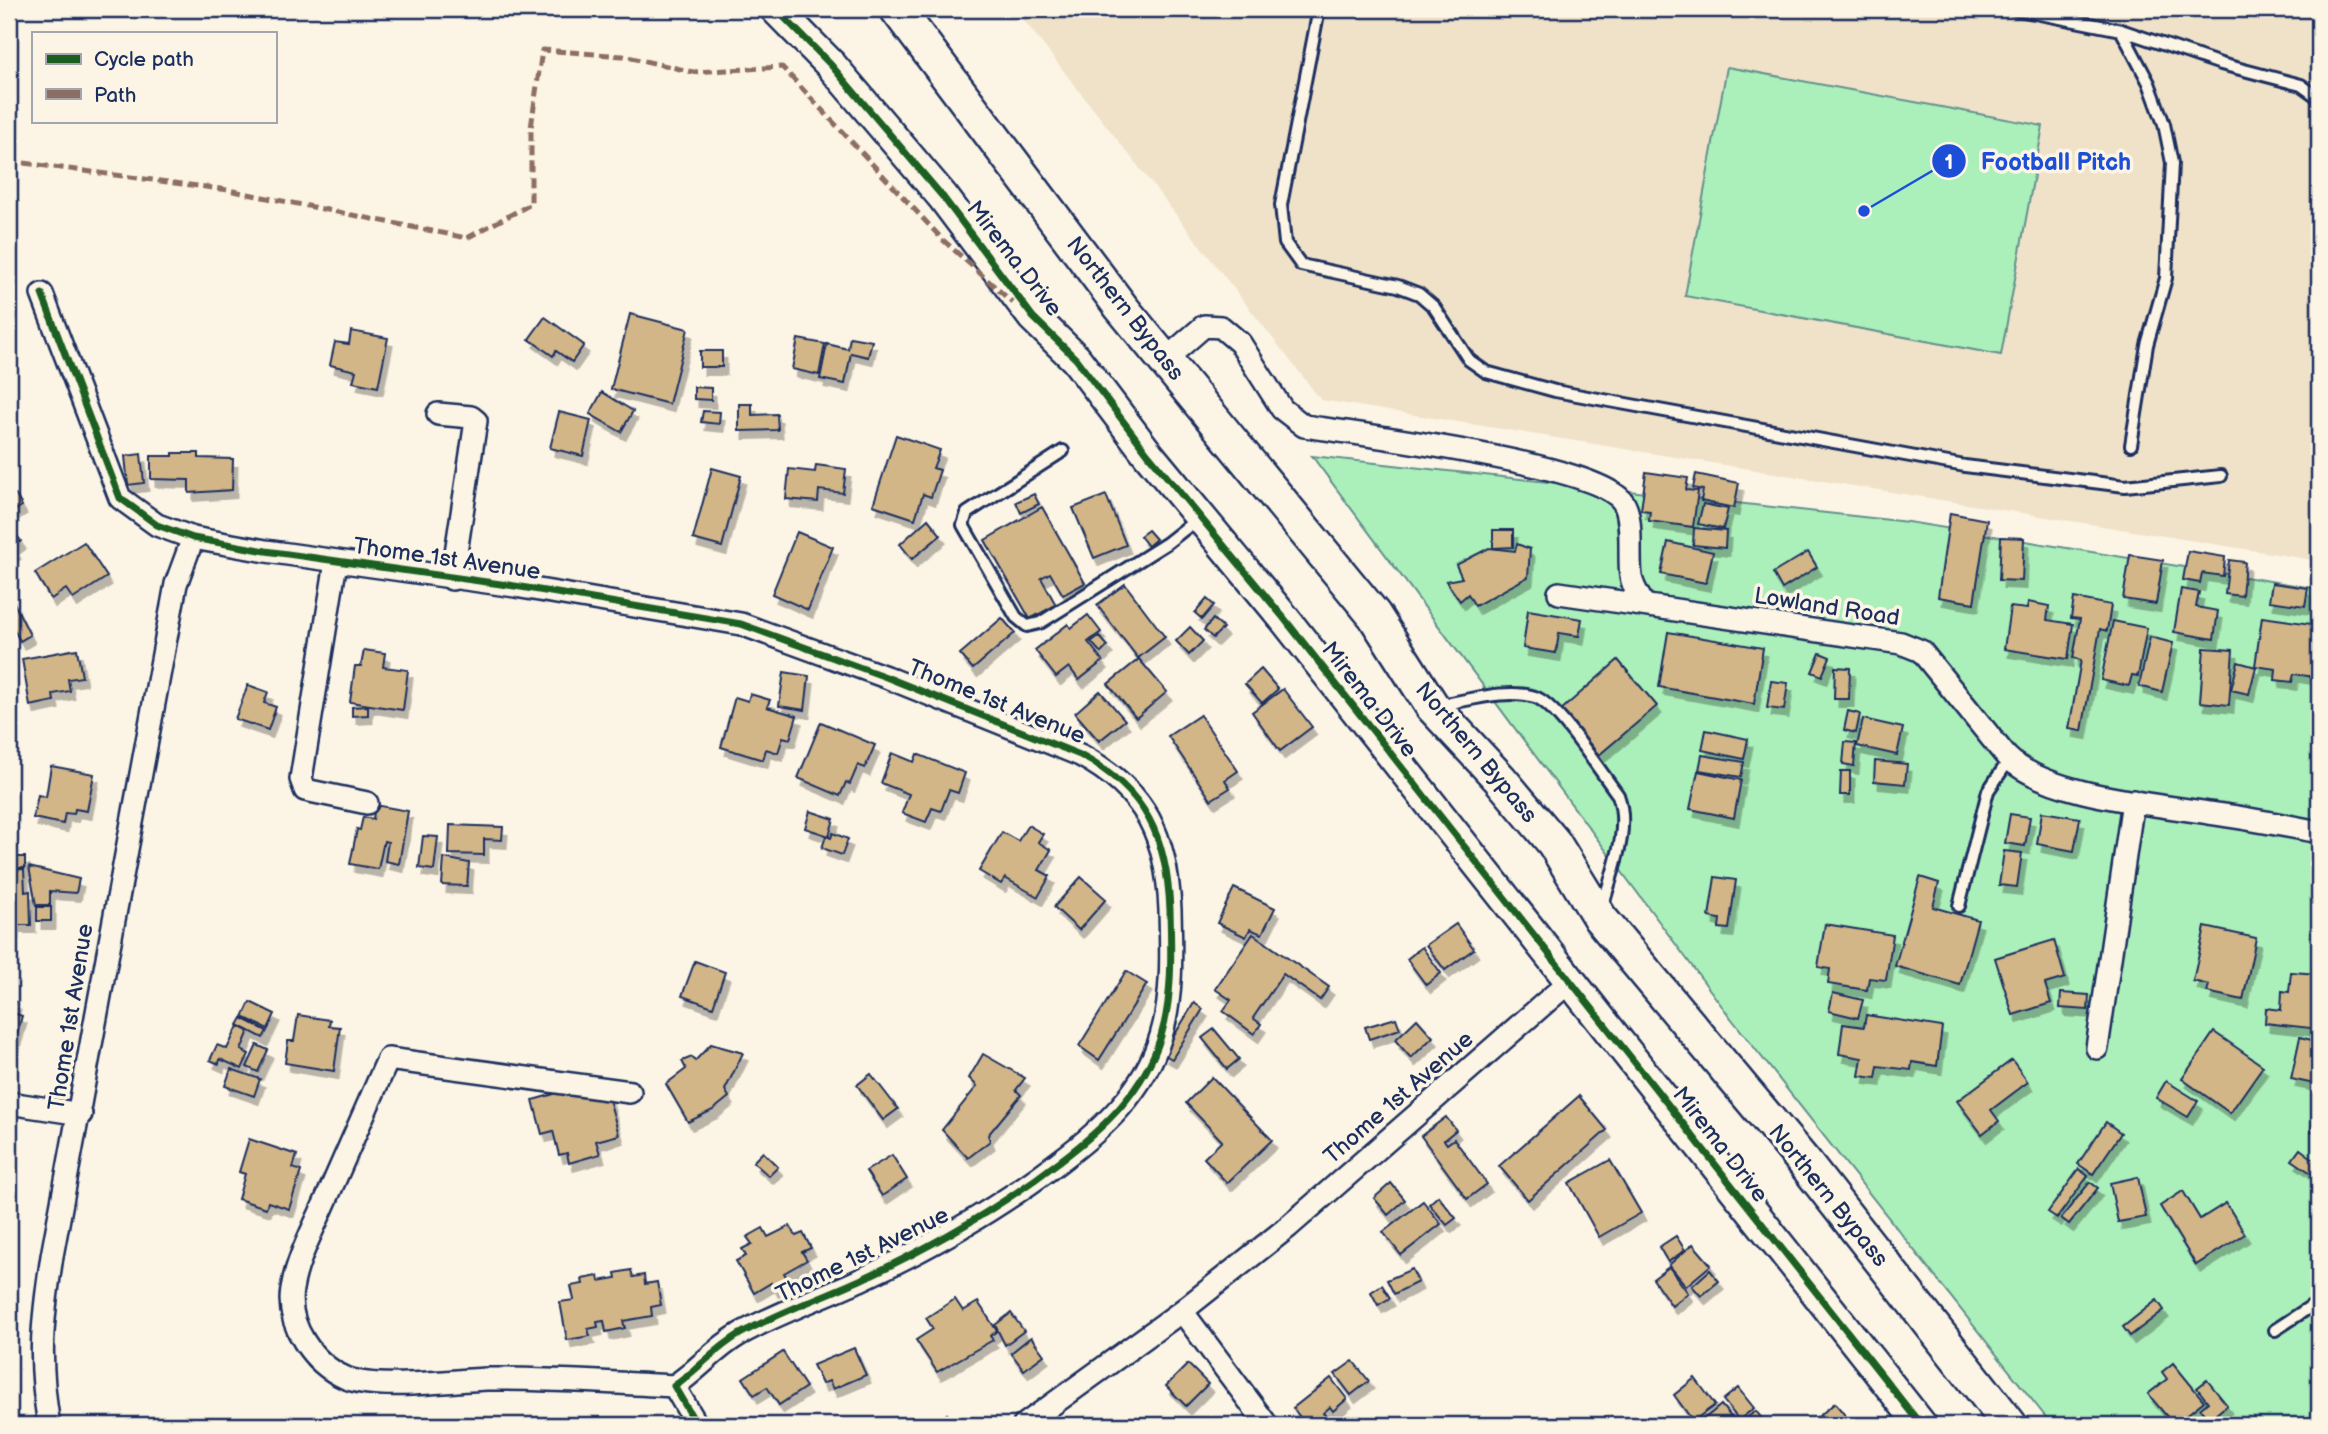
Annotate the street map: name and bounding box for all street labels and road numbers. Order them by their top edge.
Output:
street label: Mirema Drive [960,195,1068,322]
street label: Northern Bypass [1060,231,1190,386]
street label: Thome 1st Avenue [352,532,542,586]
street label: Lowland Road [1752,582,1902,632]
street label: Mirema Drive [1315,636,1423,763]
street label: Thome 1st Avenue [904,654,1089,750]
street label: Northern Bypass [1409,677,1543,829]
street label: Thome 1st Avenue [42,922,100,1112]
street label: Thome 1st Avenue [1318,1025,1479,1170]
street label: Mirema Drive [1666,1081,1774,1208]
street label: Northern Bypass [1762,1119,1894,1272]
street label: Thome 1st Avenue [772,1201,953,1309]

